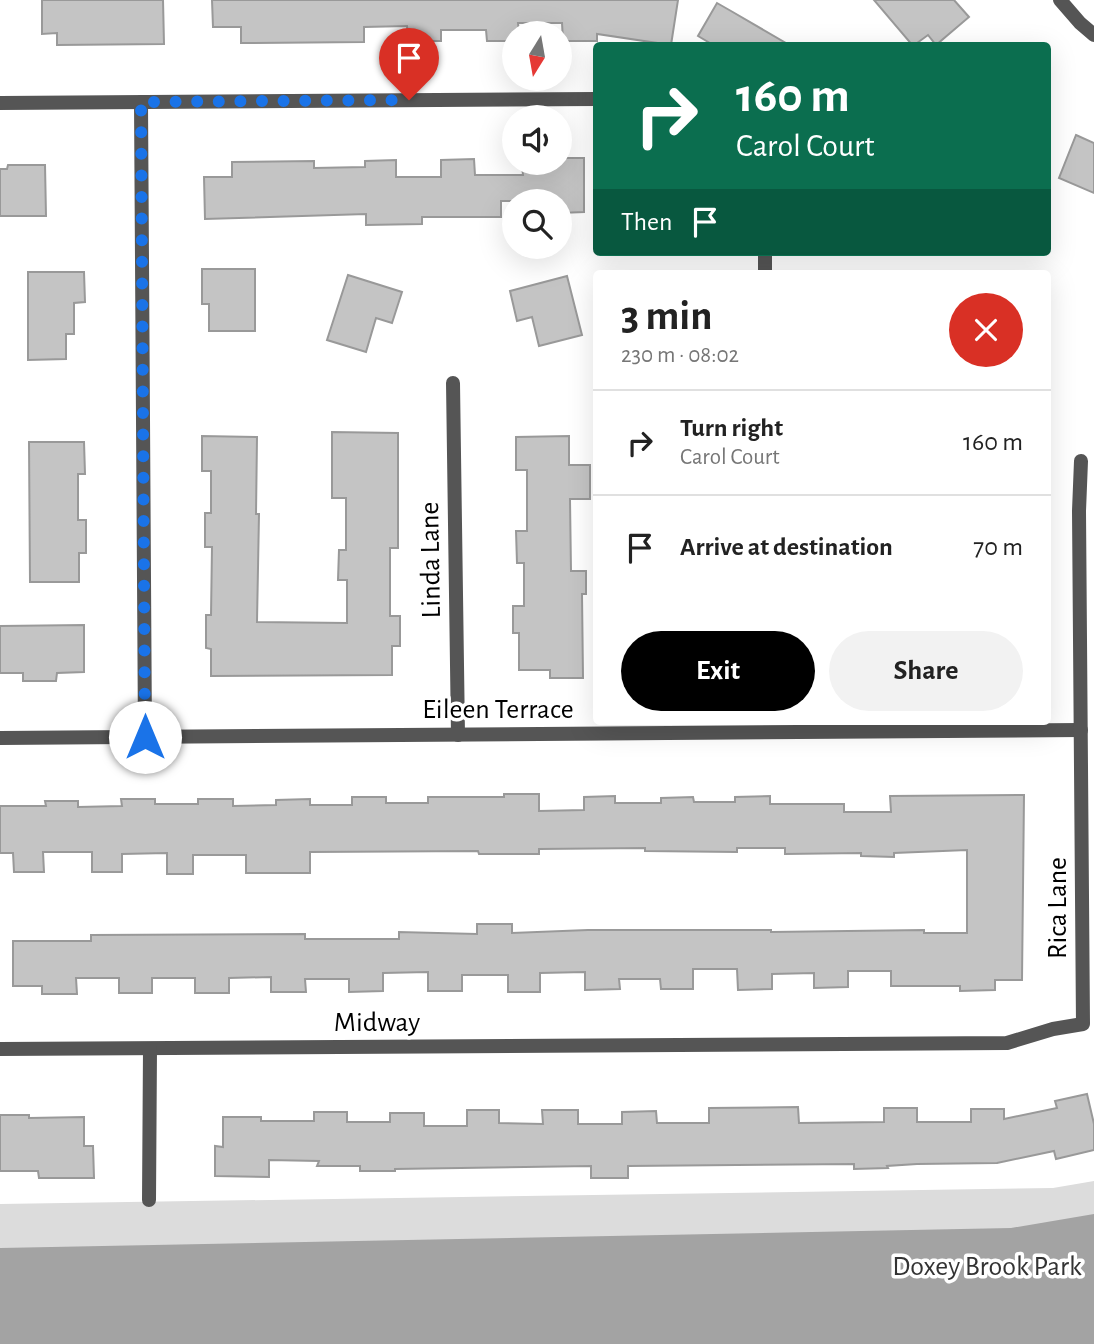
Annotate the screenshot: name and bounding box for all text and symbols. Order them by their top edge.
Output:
north arrow [502,21,572,91]
map controls [502,21,572,259]
pin [379,28,439,100]
icon: arrive [390,39,428,77]
icon: right [621,70,712,161]
text: 160 m [736,72,850,121]
button: sound [502,105,572,175]
text: Carol Court [736,130,875,162]
button: search [502,189,572,259]
icon: arrive [686,203,724,241]
text: Then [621,209,672,235]
button: close [949,293,1023,367]
text: 3 min [621,295,713,337]
text: 230 m · 08:02 [621,344,739,367]
text: Turn right [680,415,783,441]
icon: right [621,424,659,462]
text: 160 m [963,429,1023,455]
text: Carol Court [680,446,780,469]
street label: Linda Lane [416,501,446,619]
icon: arrive [621,529,659,567]
text: Arrive at destination [680,534,893,560]
text: 70 m [973,534,1023,560]
button: Exit [621,631,815,711]
button: Share [829,631,1023,711]
street label: Eileen Terrace [422,696,574,724]
position arrow [108,700,182,774]
street label: Rica Lane [1044,857,1072,959]
street label: Midway [334,1009,420,1037]
park label: Doxey Brook Park [892,1253,1082,1281]

